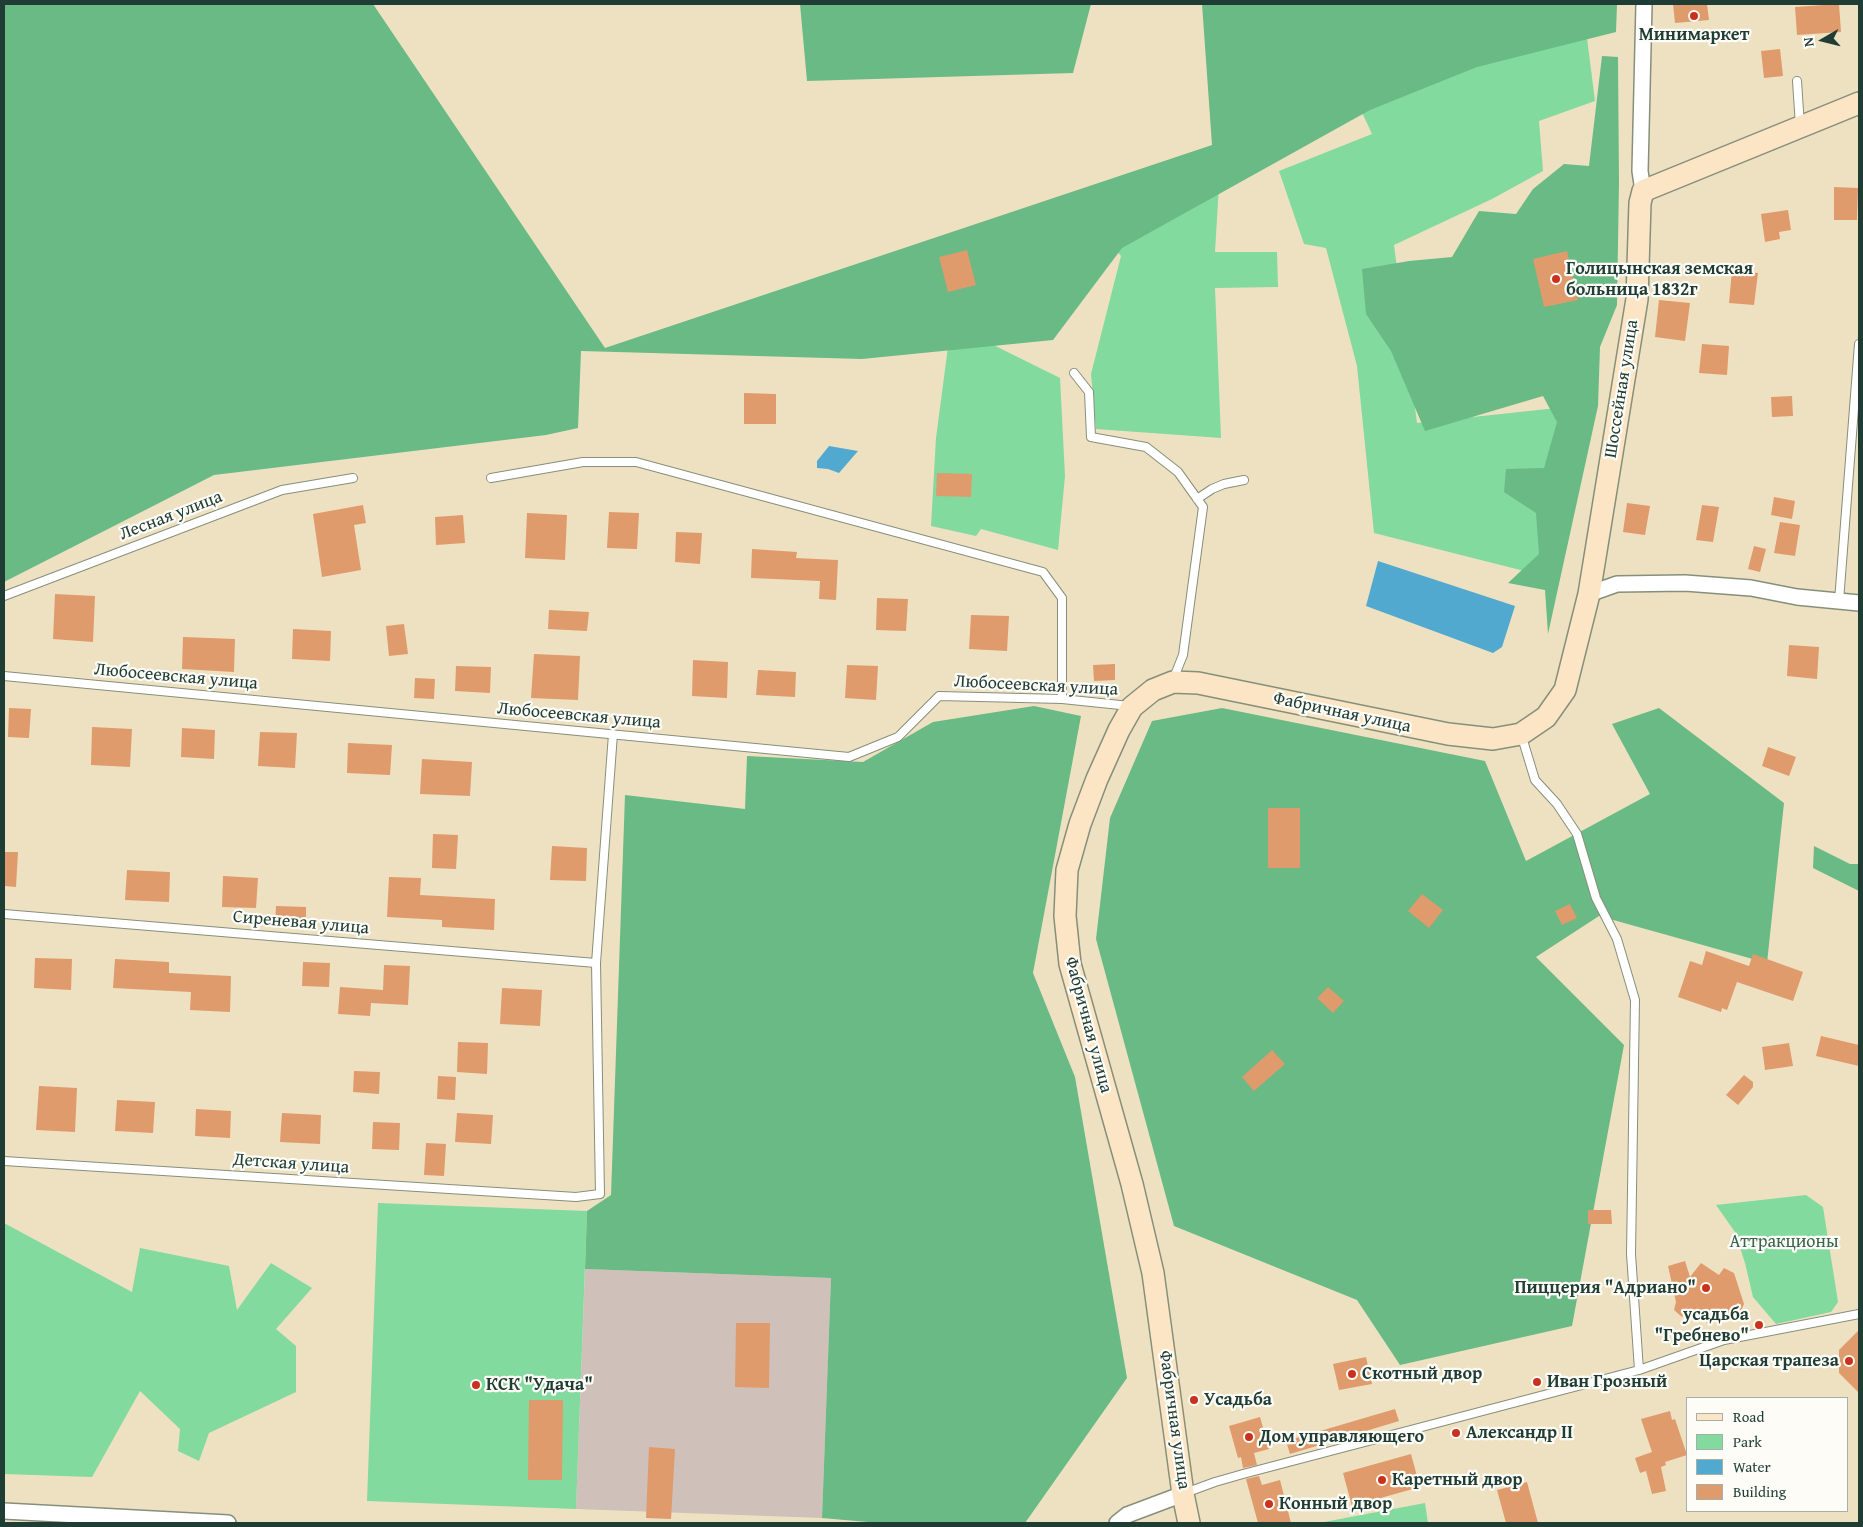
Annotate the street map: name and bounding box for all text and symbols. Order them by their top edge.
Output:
marker: Минимаркет [1688,10,1700,22]
north arrow [1798,15,1848,65]
place label: Минимаркет [1639,24,1749,46]
text: N [1798,36,1819,48]
place label: Голицынская земская больница 1832г [1566,258,1753,300]
marker: Голицынская земская больница 1832г [1550,273,1562,285]
street label: Шоссейная улица [1600,318,1644,460]
street label: Лесная улица [116,486,226,546]
street label: Любосеевская улица [93,659,259,695]
street label: Любосеевская улица [953,671,1119,701]
street label: Фабричная улица [1271,688,1413,738]
street label: Любосеевская улица [496,698,662,734]
street label: Сиреневая улица [232,906,370,940]
street label: Фабричная улица [1059,954,1117,1096]
street label: Детская улица [232,1149,350,1179]
park label: Аттракционы [1729,1231,1839,1253]
place label: Пиццерия "Адриано" [1514,1277,1696,1299]
marker: Пиццерия "Адриано" [1700,1282,1712,1294]
place label: усадьба "Гребнево" [1655,1304,1749,1346]
marker: усадьба "Гребнево" [1753,1319,1765,1331]
street label: Фабричная улица [1154,1349,1194,1491]
place label: Царская трапеза [1699,1350,1839,1372]
marker: Царская трапеза [1843,1355,1855,1367]
place label: Скотный двор [1362,1363,1482,1385]
marker: Скотный двор [1346,1368,1358,1380]
place label: Иван Грозный [1547,1371,1667,1393]
place label: КСК "Удача" [486,1374,593,1396]
marker: Иван Грозный [1531,1376,1543,1388]
marker: КСК "Удача" [470,1379,482,1391]
place label: Усадьба [1204,1389,1272,1411]
marker: Усадьба [1188,1394,1200,1406]
legend [1686,1397,1848,1512]
text: Road [1733,1406,1764,1427]
place label: Александр II [1466,1422,1573,1444]
place label: Дом управляющего [1259,1426,1424,1448]
marker: Александр II [1450,1427,1462,1439]
marker: Дом управляющего [1243,1431,1255,1443]
text: Park [1733,1431,1762,1452]
text: Water [1733,1456,1771,1477]
place label: Каретный двор [1392,1469,1522,1491]
marker: Каретный двор [1376,1474,1388,1486]
text: Building [1733,1481,1786,1502]
place label: Конный двор [1279,1493,1392,1515]
marker: Конный двор [1263,1498,1275,1510]

